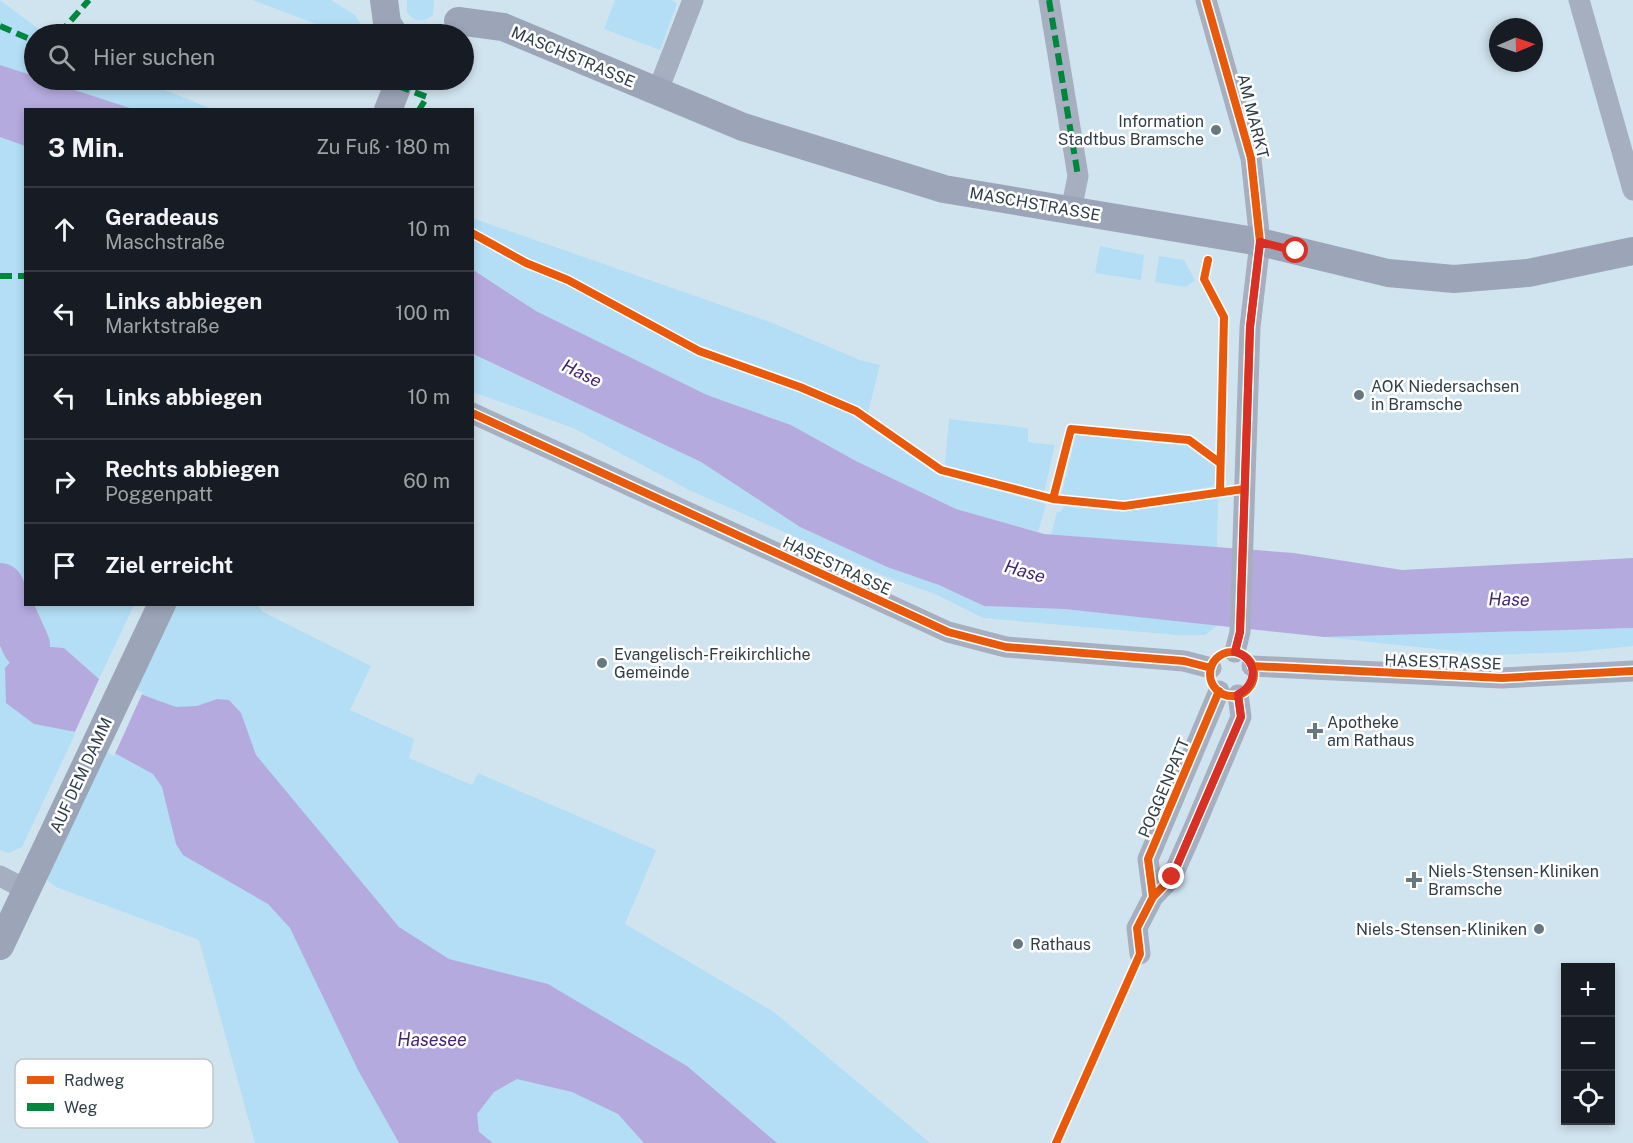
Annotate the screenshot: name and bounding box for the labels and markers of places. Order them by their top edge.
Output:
place label: Information Stadtbus Bramsche [1058,112,1204,149]
marker: Information Stadtbus Bramsche [1209,123,1223,137]
place label: AOK Niedersachsen in Bramsche [1371,377,1519,414]
marker: AOK Niedersachsen in Bramsche [1352,388,1366,402]
place label: Evangelisch-Freikirchliche Gemeinde [614,645,810,682]
marker: Evangelisch-Freikirchliche Gemeinde [595,656,609,670]
place label: Apotheke am Rathaus [1327,713,1414,750]
marker: Apotheke am Rathaus [1308,724,1322,738]
place label: Niels-Stensen-Kliniken Bramsche [1428,862,1599,899]
marker: Niels-Stensen-Kliniken Bramsche [1405,871,1423,889]
place label: Niels-Stensen-Kliniken [1356,920,1527,939]
marker: Niels-Stensen-Kliniken [1532,922,1546,936]
place label: Rathaus [1030,935,1091,954]
marker: Rathaus [1011,937,1025,951]

